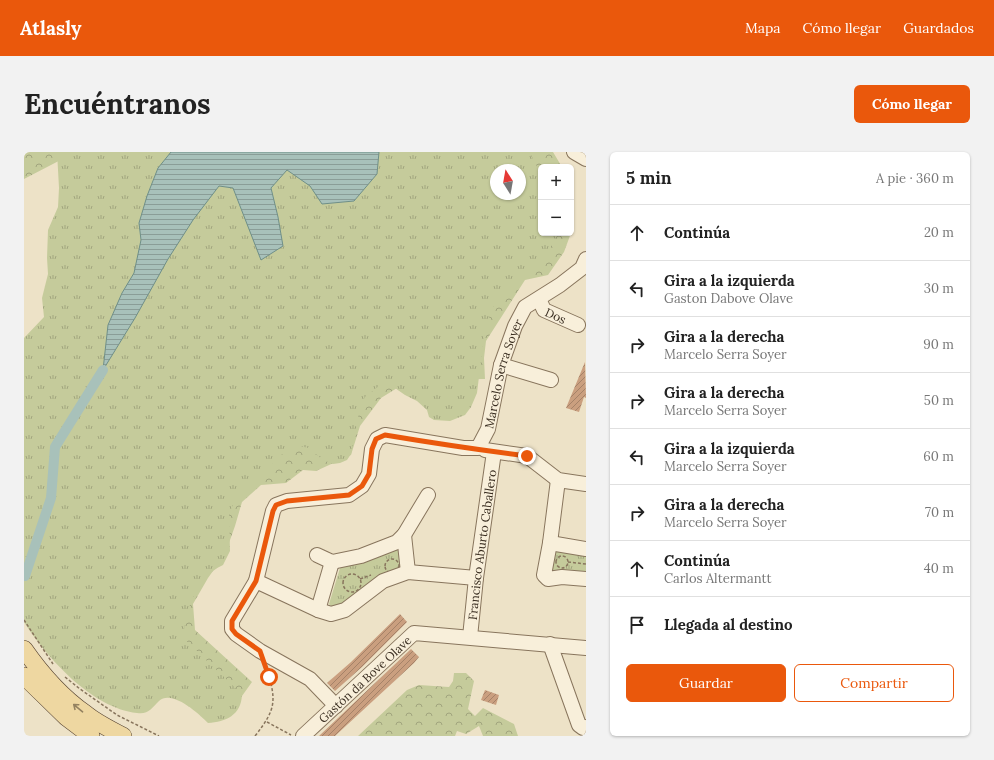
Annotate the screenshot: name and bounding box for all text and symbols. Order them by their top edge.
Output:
text: Atlasly [20,16,81,40]
text: Mapa [745,19,781,37]
text: Cómo llegar [803,19,881,37]
text: Guardados [903,19,974,37]
button: Cómo llegar [854,85,970,123]
text: Encuéntranos [24,86,211,122]
north arrow [490,164,526,200]
map controls [538,164,574,236]
button: + [538,164,574,200]
text: 5 min [626,167,672,189]
text: A pie · 360 m [876,170,954,187]
button: − [538,200,574,236]
icon: ahead [626,222,648,244]
text: Continúa [664,223,730,242]
text: 20 m [924,224,954,241]
text: Gira a la izquierda [664,271,795,290]
icon: left [626,278,648,300]
text: 30 m [924,280,954,297]
text: Gaston Dabove Olave [664,290,793,307]
street label: Dos [543,304,569,327]
street label: Marcelo Serra Soyer [481,315,525,430]
text: Gira a la derecha [664,327,784,346]
icon: right [626,334,648,356]
text: 90 m [923,336,954,353]
text: Marcelo Serra Soyer [664,346,787,363]
text: Gira a la derecha [664,383,784,402]
icon: right [626,390,648,412]
text: 50 m [924,392,954,409]
text: Marcelo Serra Soyer [664,402,787,419]
text: Gira a la izquierda [664,439,795,458]
icon: left [626,446,648,468]
route end [518,447,536,465]
text: 60 m [923,448,954,465]
text: Marcelo Serra Soyer [664,458,787,475]
street label: Francisco Aburto Caballero [464,468,499,621]
text: Gira a la derecha [664,495,784,514]
icon: right [626,502,648,524]
text: 70 m [925,504,954,521]
text: Marcelo Serra Soyer [664,514,787,531]
text: Continúa [664,551,730,570]
icon: ahead [626,558,648,580]
text: 40 m [924,560,954,577]
text: Carlos Altermantt [664,570,772,587]
icon: arrive [626,614,648,636]
text: Llegada al destino [664,615,793,634]
street label: Gastón da Bove Olave [315,632,414,726]
button: Guardar [626,664,786,702]
button: Compartir [794,664,954,702]
route start [260,668,278,686]
one-way arrow [73,703,83,713]

